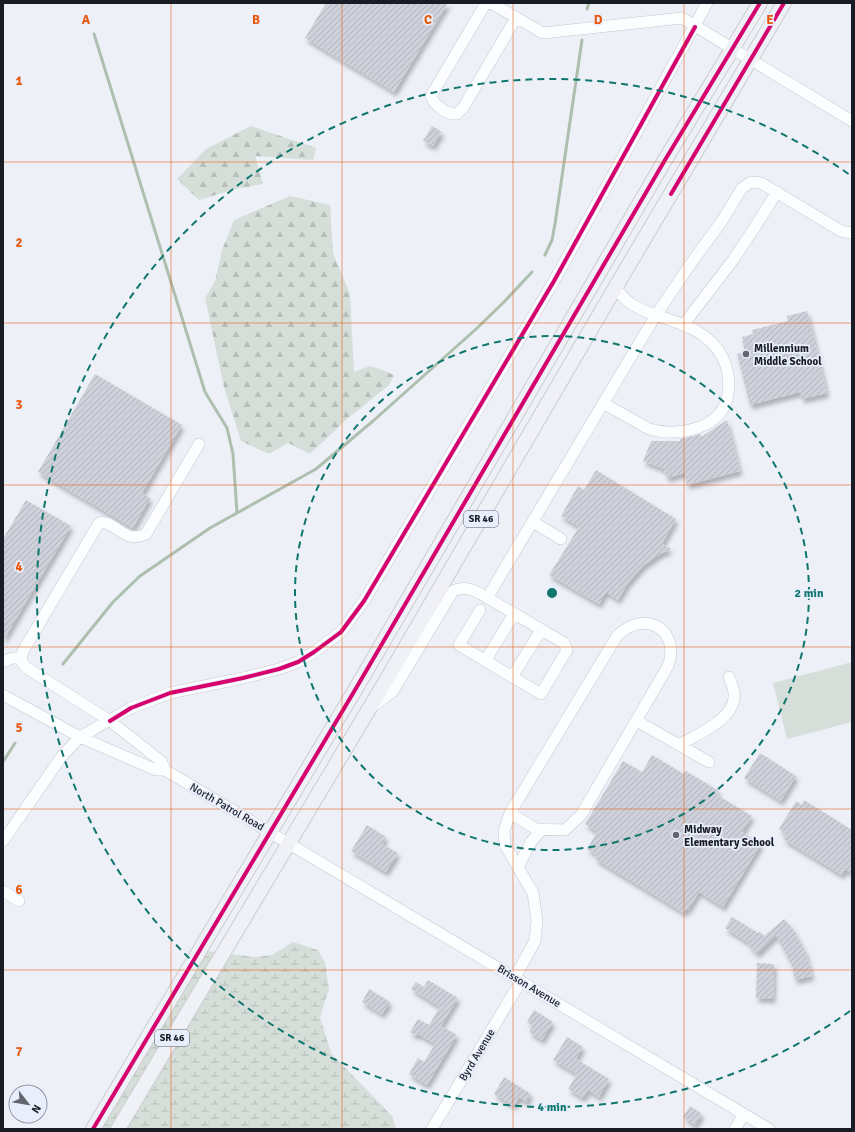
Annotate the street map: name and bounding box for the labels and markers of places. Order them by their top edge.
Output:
place label: Millennium Middle School [754,342,822,368]
marker: Millennium Middle School [741,349,751,359]
centre of rings [545,586,559,600]
place label: Midway Elementary School [684,823,775,849]
marker: Midway Elementary School [671,830,681,840]

